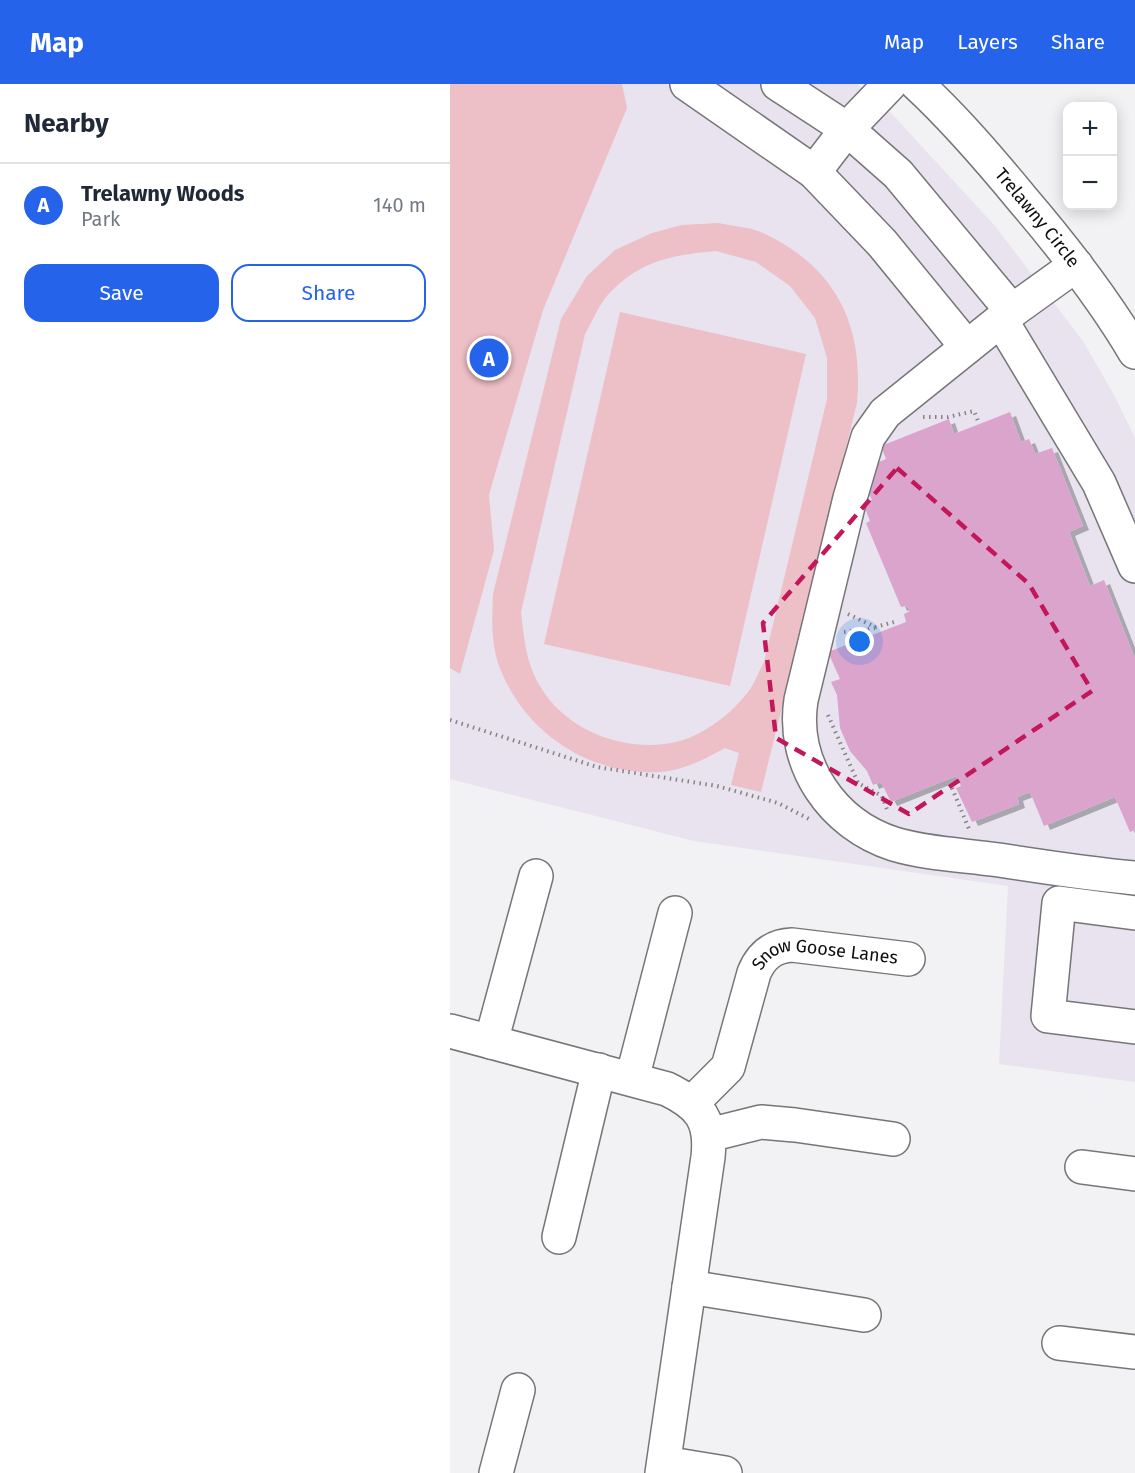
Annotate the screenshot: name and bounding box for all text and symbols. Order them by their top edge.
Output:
text: Map [30,26,84,59]
text: Map [884,29,924,55]
text: Layers [957,29,1018,55]
text: Share [1051,29,1105,55]
map controls [1063,102,1117,210]
button: + [1063,102,1117,156]
text: Nearby [24,108,109,139]
button: − [1063,156,1117,210]
street label: Trelawny Circle [990,164,1085,272]
text: Trelawny Woods [81,180,244,207]
text: A [38,193,49,217]
text: 140 m [373,193,426,217]
text: Park [81,207,120,231]
button: Save [24,264,219,322]
button: Share [231,264,426,322]
pin: A [470,336,508,380]
your location [845,627,874,656]
street label: Snow Goose Lanes [747,934,899,974]

